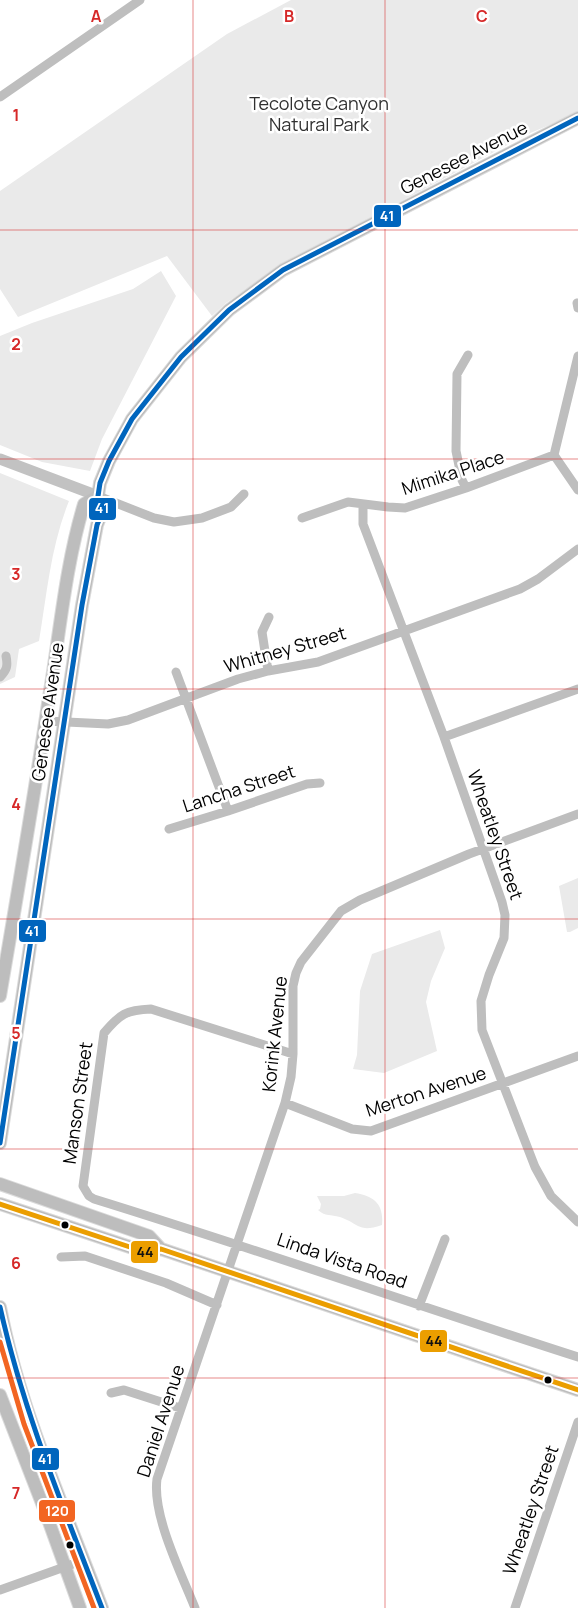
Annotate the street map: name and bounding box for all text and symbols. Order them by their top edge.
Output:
text: A [91,5,102,27]
text: B [284,5,294,27]
text: C [476,5,488,27]
park label: Tecolote Canyon Natural Park [249,91,389,136]
text: 1 [12,104,20,126]
street label: Genesee Avenue [396,115,531,200]
line badge: 41 [373,204,402,228]
text: 41 [380,206,394,225]
text: 2 [11,333,21,355]
street label: Mimika Place [398,444,507,500]
line badge: 41 [88,497,117,521]
text: 41 [95,498,109,517]
text: 3 [11,563,21,585]
street label: Whitney Street [221,620,349,678]
street label: Genesee Avenue [25,641,69,783]
street label: Lancha Street [179,759,298,818]
street label: Wheatley Street [463,767,529,903]
text: 4 [11,793,21,815]
line badge: 41 [18,919,47,943]
text: 41 [25,921,39,940]
street label: Korink Avenue [256,975,292,1093]
text: 5 [11,1022,21,1044]
street label: Manson Street [57,1040,97,1165]
street label: Merton Avenue [362,1060,489,1122]
unlabelled marker [60,1220,70,1230]
street label: Linda Vista Road [274,1227,410,1294]
line badge: 44 [130,1240,159,1264]
text: 44 [137,1242,153,1261]
text: 6 [11,1252,21,1274]
line badge: 44 [419,1329,448,1353]
text: 44 [426,1331,442,1350]
street label: Daniel Avenue [131,1361,190,1480]
unlabelled marker [543,1375,553,1385]
street label: Wheatley Street [497,1442,563,1578]
line badge: 41 [31,1447,60,1471]
text: 41 [38,1449,52,1468]
text: 7 [12,1482,20,1504]
line badge: 120 [38,1499,76,1523]
text: 120 [45,1501,69,1520]
unlabelled marker [65,1540,75,1550]

